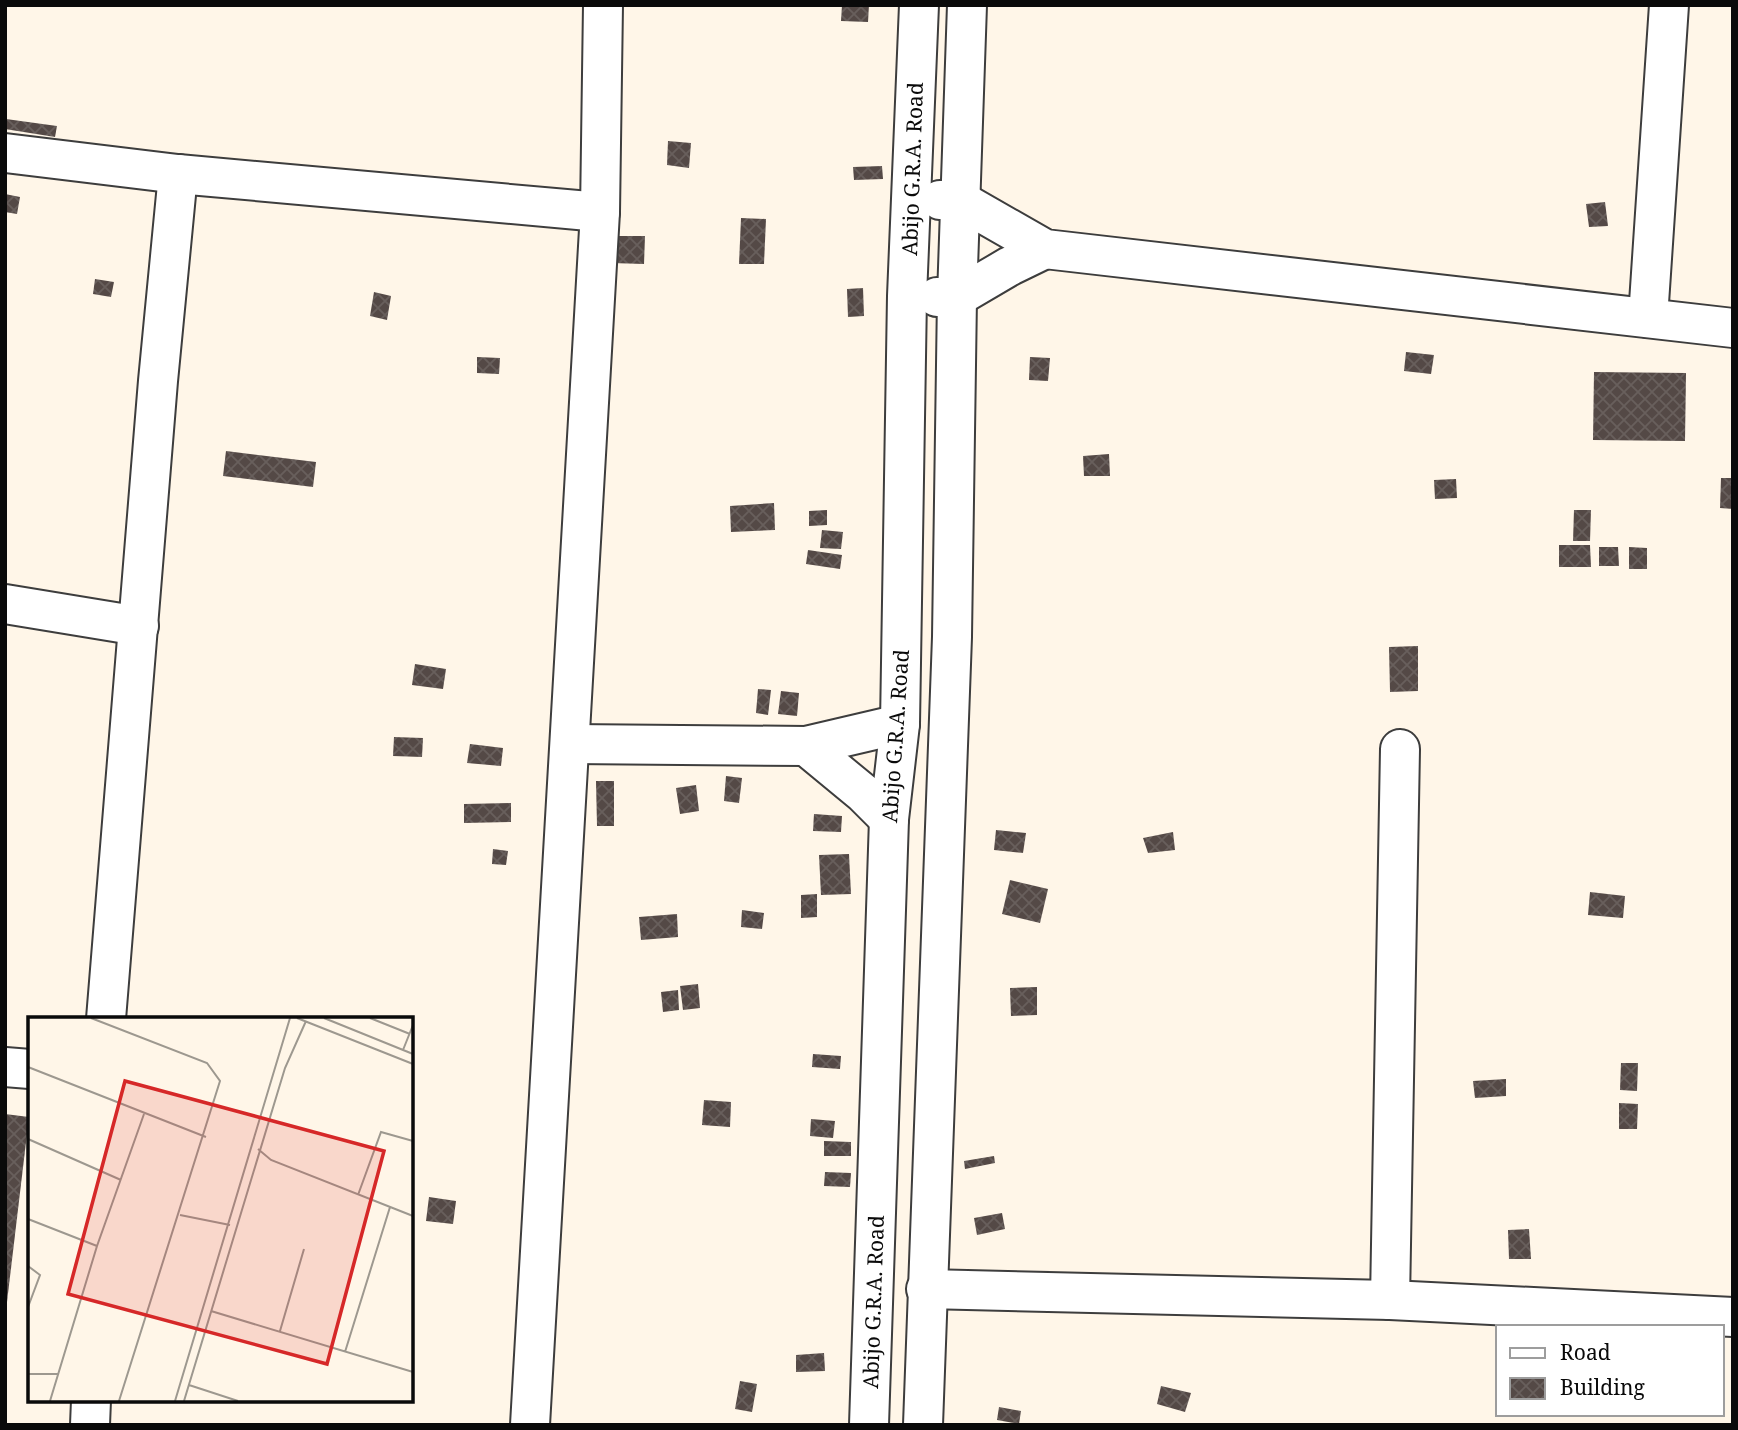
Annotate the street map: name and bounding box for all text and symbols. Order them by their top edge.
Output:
street label: Abijo G.R.A. Road [895,82,929,256]
street label: Abijo G.R.A. Road [875,648,915,824]
inset map [28,1017,413,1402]
street label: Abijo G.R.A. Road [856,1215,890,1389]
legend [1496,1325,1724,1416]
text: Road [1560,1338,1611,1366]
text: Building [1560,1373,1645,1401]

